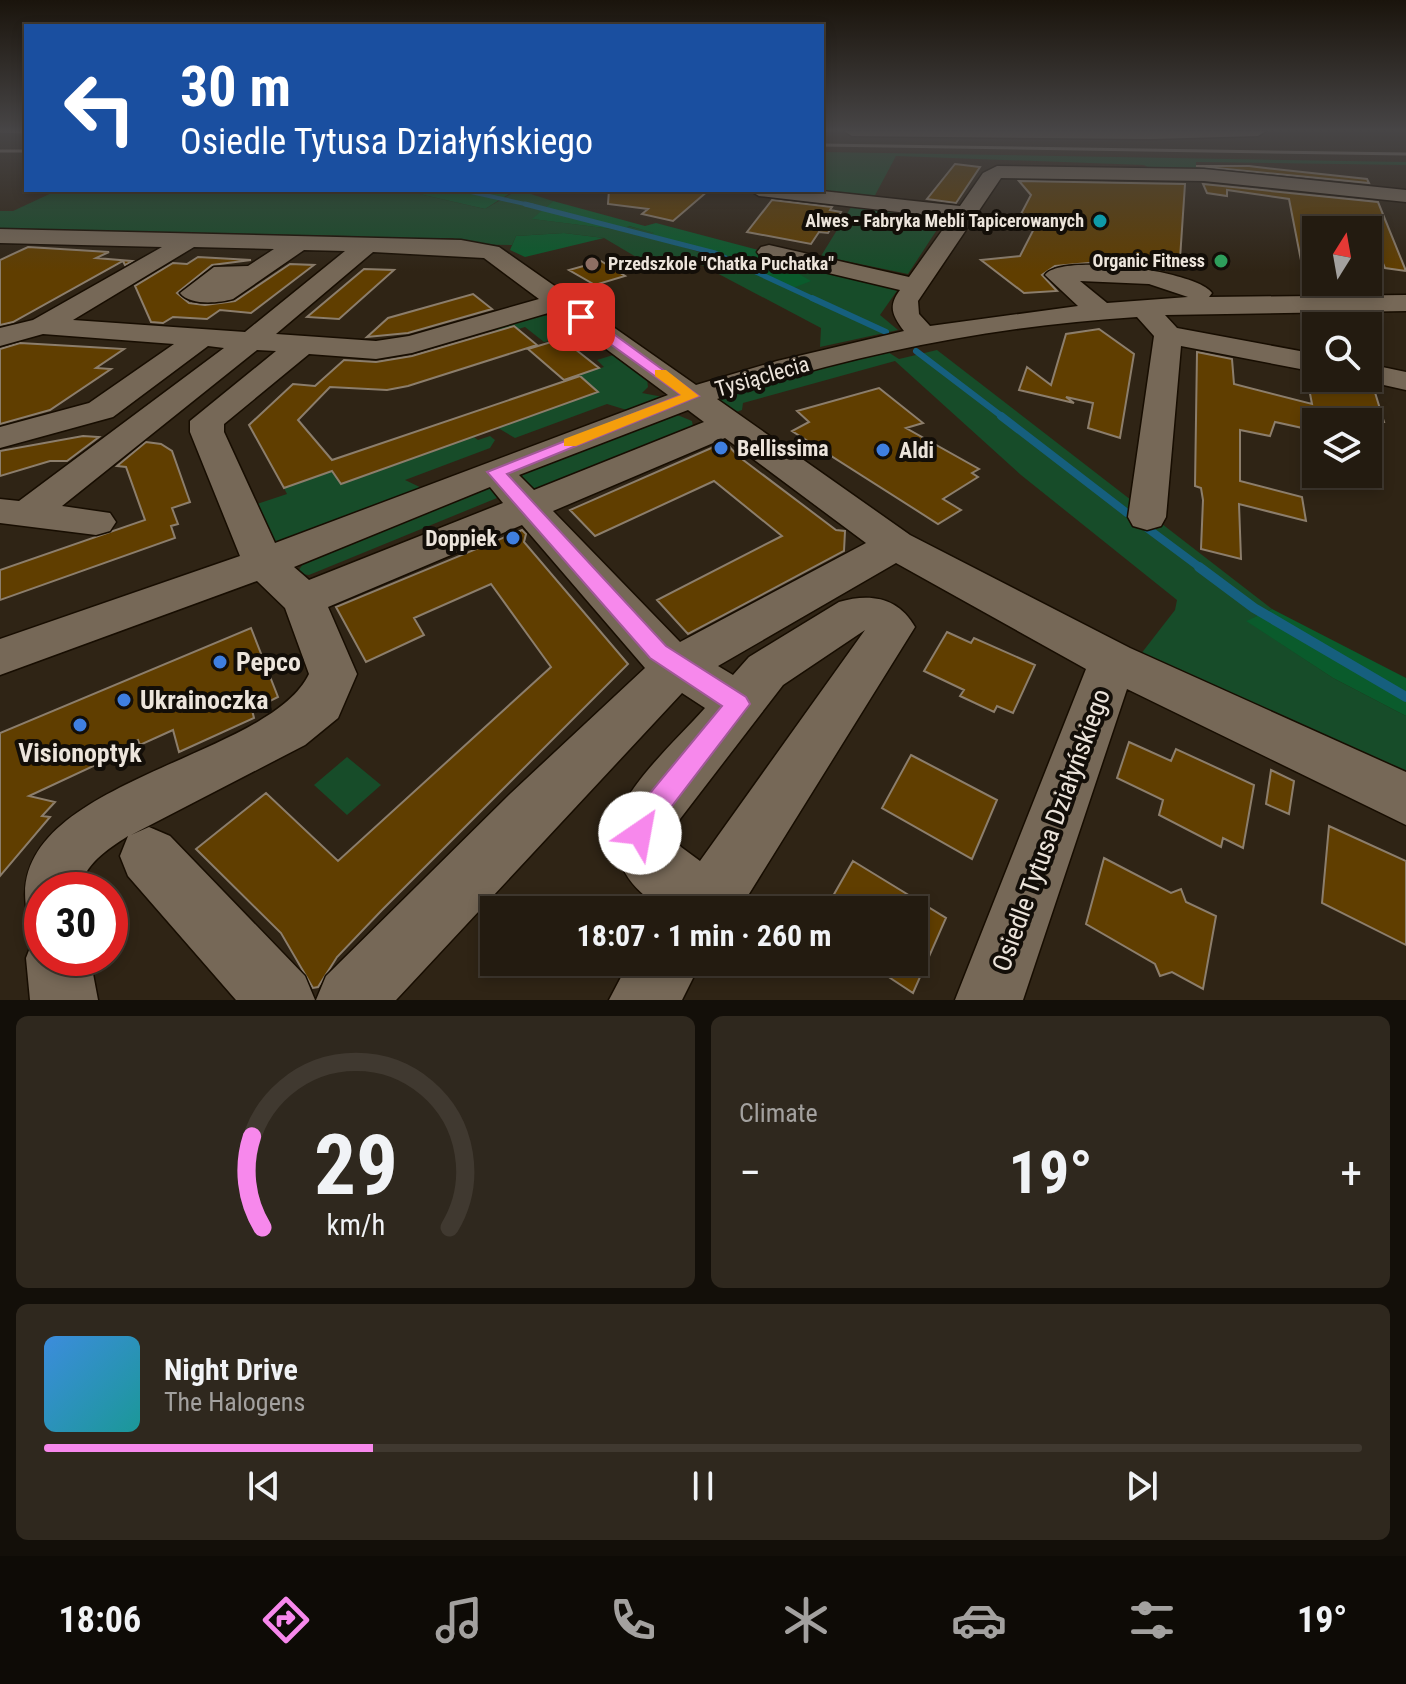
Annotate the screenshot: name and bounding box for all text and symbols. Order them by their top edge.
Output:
text: 30 m [180,54,291,120]
icon: left [48,56,152,160]
text: Osiedle Tytusa Działyńskiego [180,121,593,163]
place label: Alwes - Fabryka Mebli Tapicerowanych [805,210,1084,231]
marker: Alwes - Fabryka Mebli Tapicerowanych [1091,212,1109,230]
north arrow [1302,216,1382,296]
map controls [1302,216,1382,488]
place label: Organic Fitness [1093,250,1205,271]
marker: Organic Fitness [1212,252,1230,270]
place label: Przedszkole "Chatka Puchatka" [608,253,834,274]
marker: Przedszkole "Chatka Puchatka" [583,255,601,273]
pin [547,283,615,351]
icon: arrive [559,295,603,339]
button: search [1302,312,1382,392]
street label: Tysiąclecia [712,351,812,402]
button: layers [1302,408,1382,488]
place label: Bellissima [737,436,829,461]
place label: Aldi [899,438,934,463]
marker: Bellissima [712,439,730,457]
marker: Aldi [874,441,892,459]
place label: Doppiek [425,526,497,551]
marker: Doppiek [504,529,522,547]
place label: Pepco [236,647,301,677]
marker: Pepco [211,653,229,671]
place label: Ukrainoczka [140,685,268,715]
street label: Osiedle Tytusa Działyńskiego [986,685,1116,975]
marker: Ukrainoczka [115,691,133,709]
marker: Visionoptyk [71,716,89,734]
place label: Visionoptyk [18,738,142,768]
position arrow [598,791,682,875]
speed limit sign: 30 [24,872,128,976]
text: 18:07 · 1 min · 260 m [577,918,831,953]
text: Climate [739,1098,818,1128]
text: 29 [313,1117,398,1214]
text: 19° [1009,1137,1093,1208]
text: − [739,1147,761,1199]
text: + [1340,1147,1362,1199]
text: km/h [326,1208,385,1242]
text: Night Drive [164,1352,298,1387]
text: The Halogens [164,1387,305,1417]
icon: previous [242,1464,286,1508]
icon: pause [681,1464,725,1508]
icon: next [1120,1464,1164,1508]
icon: directions [258,1592,314,1648]
icon: music [431,1592,487,1648]
icon: phone [605,1592,661,1648]
icon: climate [778,1592,834,1648]
icon: car [951,1592,1007,1648]
icon: filters [1124,1592,1180,1648]
text: 18:06 [59,1599,141,1641]
text: 19° [1297,1599,1347,1641]

